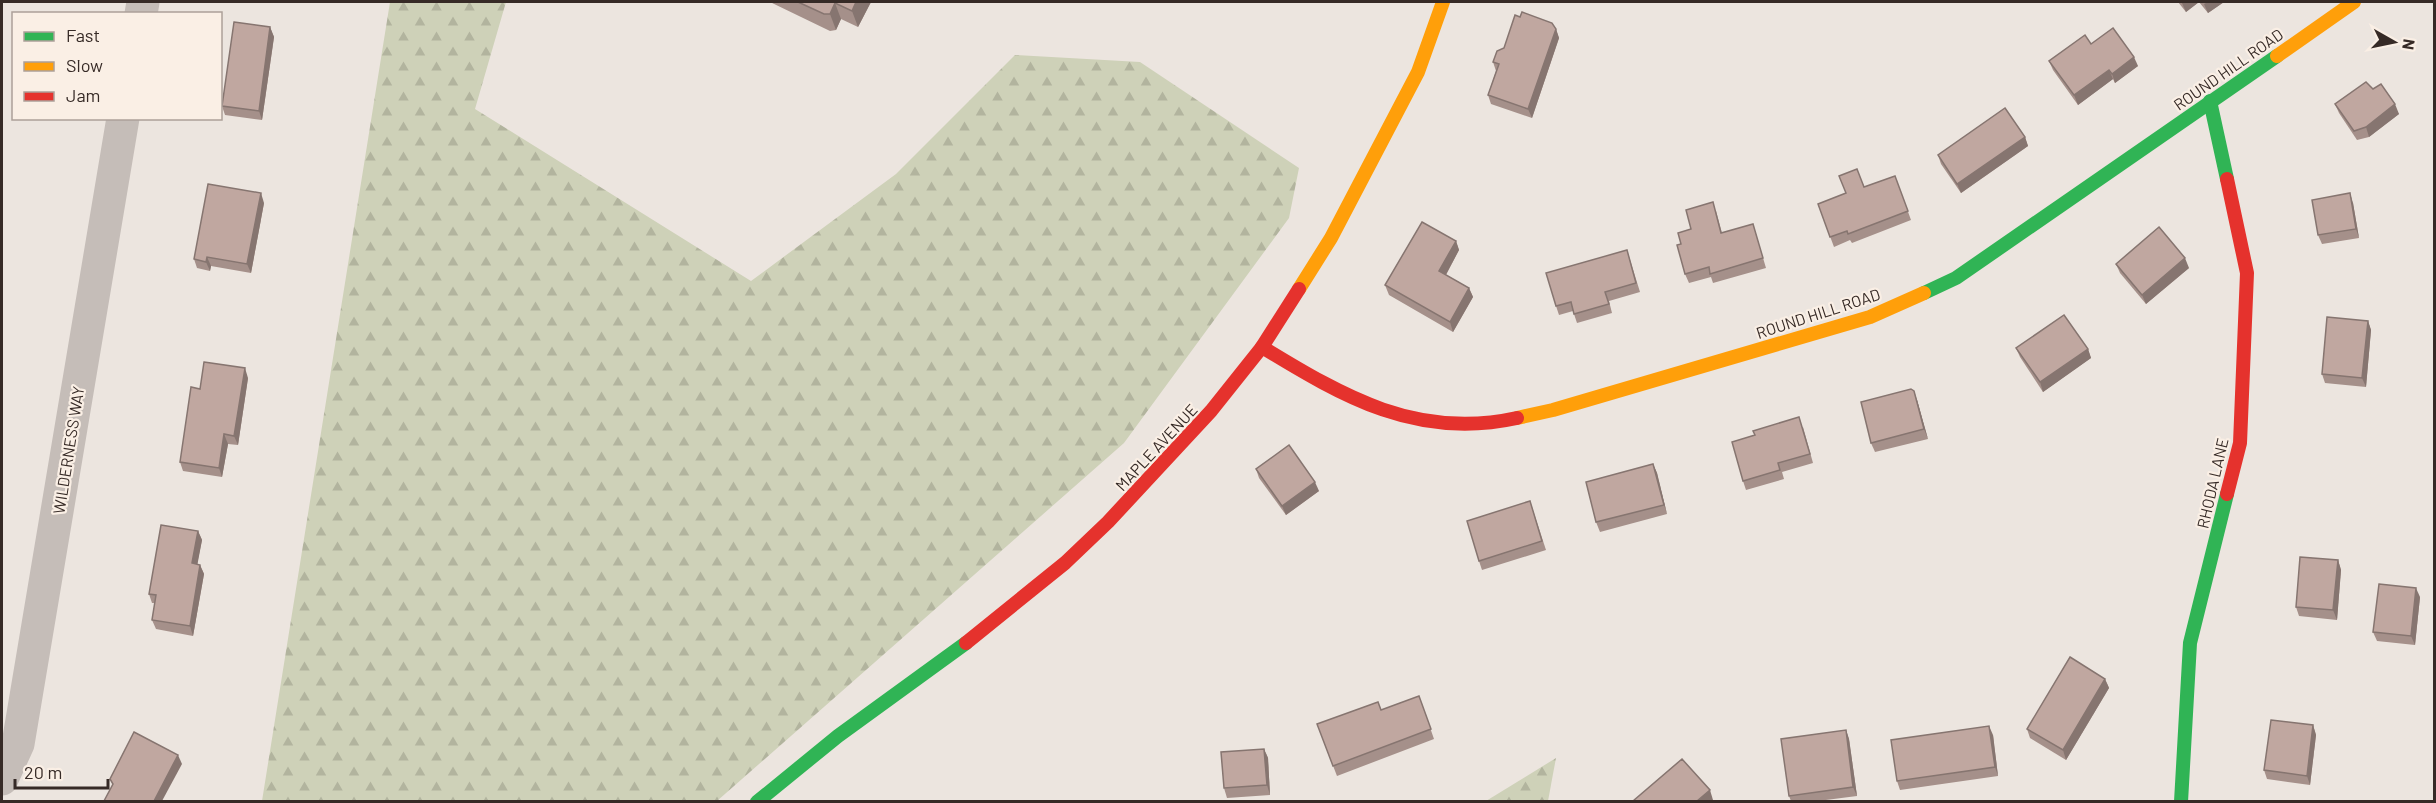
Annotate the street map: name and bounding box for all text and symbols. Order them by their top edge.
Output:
legend [12,12,222,120]
north arrow [2364,12,2424,72]
text: Fast [66,24,100,46]
street label: ROUND HILL ROAD [2170,24,2286,114]
text: N [2399,38,2420,51]
text: Slow [66,54,103,76]
text: Jam [66,84,100,106]
street label: ROUND HILL ROAD [1754,284,1882,342]
street label: WILDERNESS WAY [49,385,87,515]
street label: MAPLE AVENUE [1111,400,1201,494]
street label: RHODA LANE [2192,436,2232,530]
scale bar [15,752,108,790]
text: 20 m [24,761,62,783]

